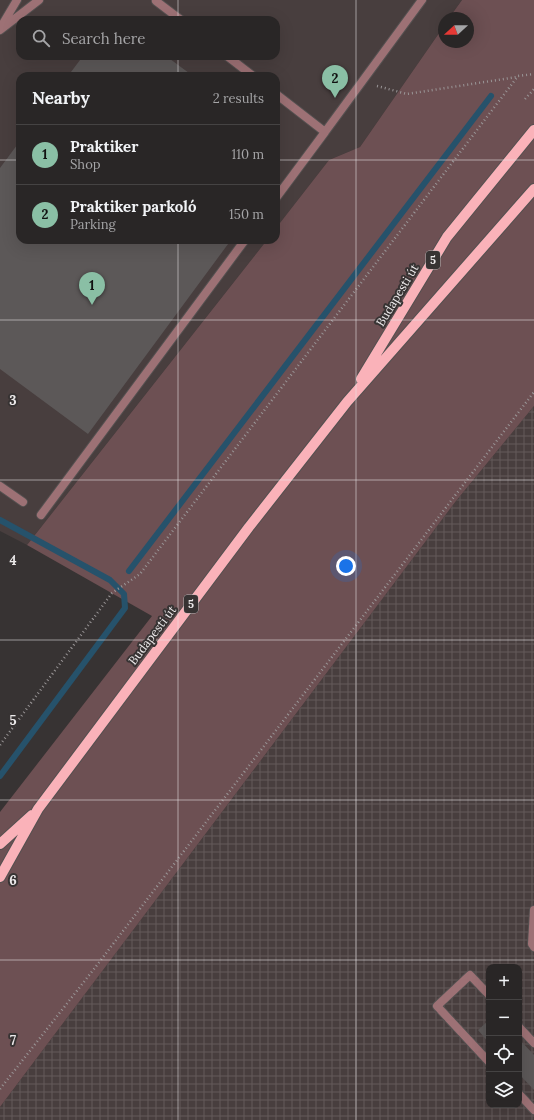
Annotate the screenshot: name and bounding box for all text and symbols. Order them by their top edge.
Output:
north arrow [438,12,474,48]
search box [16,16,280,60]
icon: search [30,27,52,49]
text: Search here [62,29,145,48]
pin: 2 [322,65,348,98]
text: Nearby [32,87,90,109]
text: 2 results [213,90,264,107]
text: Praktiker [70,137,138,156]
text: 1 [42,146,48,163]
text: 110 m [231,146,264,163]
text: Shop [70,156,101,173]
text: Praktiker parkoló [70,197,196,216]
text: 2 [42,206,48,223]
text: 150 m [229,206,264,223]
text: Parking [70,216,116,233]
road number: 5 [426,251,440,269]
street label: Budapesti út [373,261,422,329]
pin: 1 [79,272,105,305]
text: 3 [9,392,17,409]
text: 4 [9,552,17,569]
your location [336,556,356,576]
road number: 5 [184,595,198,613]
street label: Budapesti út [125,602,179,668]
text: 5 [9,712,17,729]
text: 6 [9,872,17,889]
map controls [486,964,522,1108]
button: + [486,964,522,1000]
button: − [486,1000,522,1036]
text: 7 [10,1032,16,1049]
button: locate [486,1036,522,1072]
button: layers [486,1072,522,1108]

